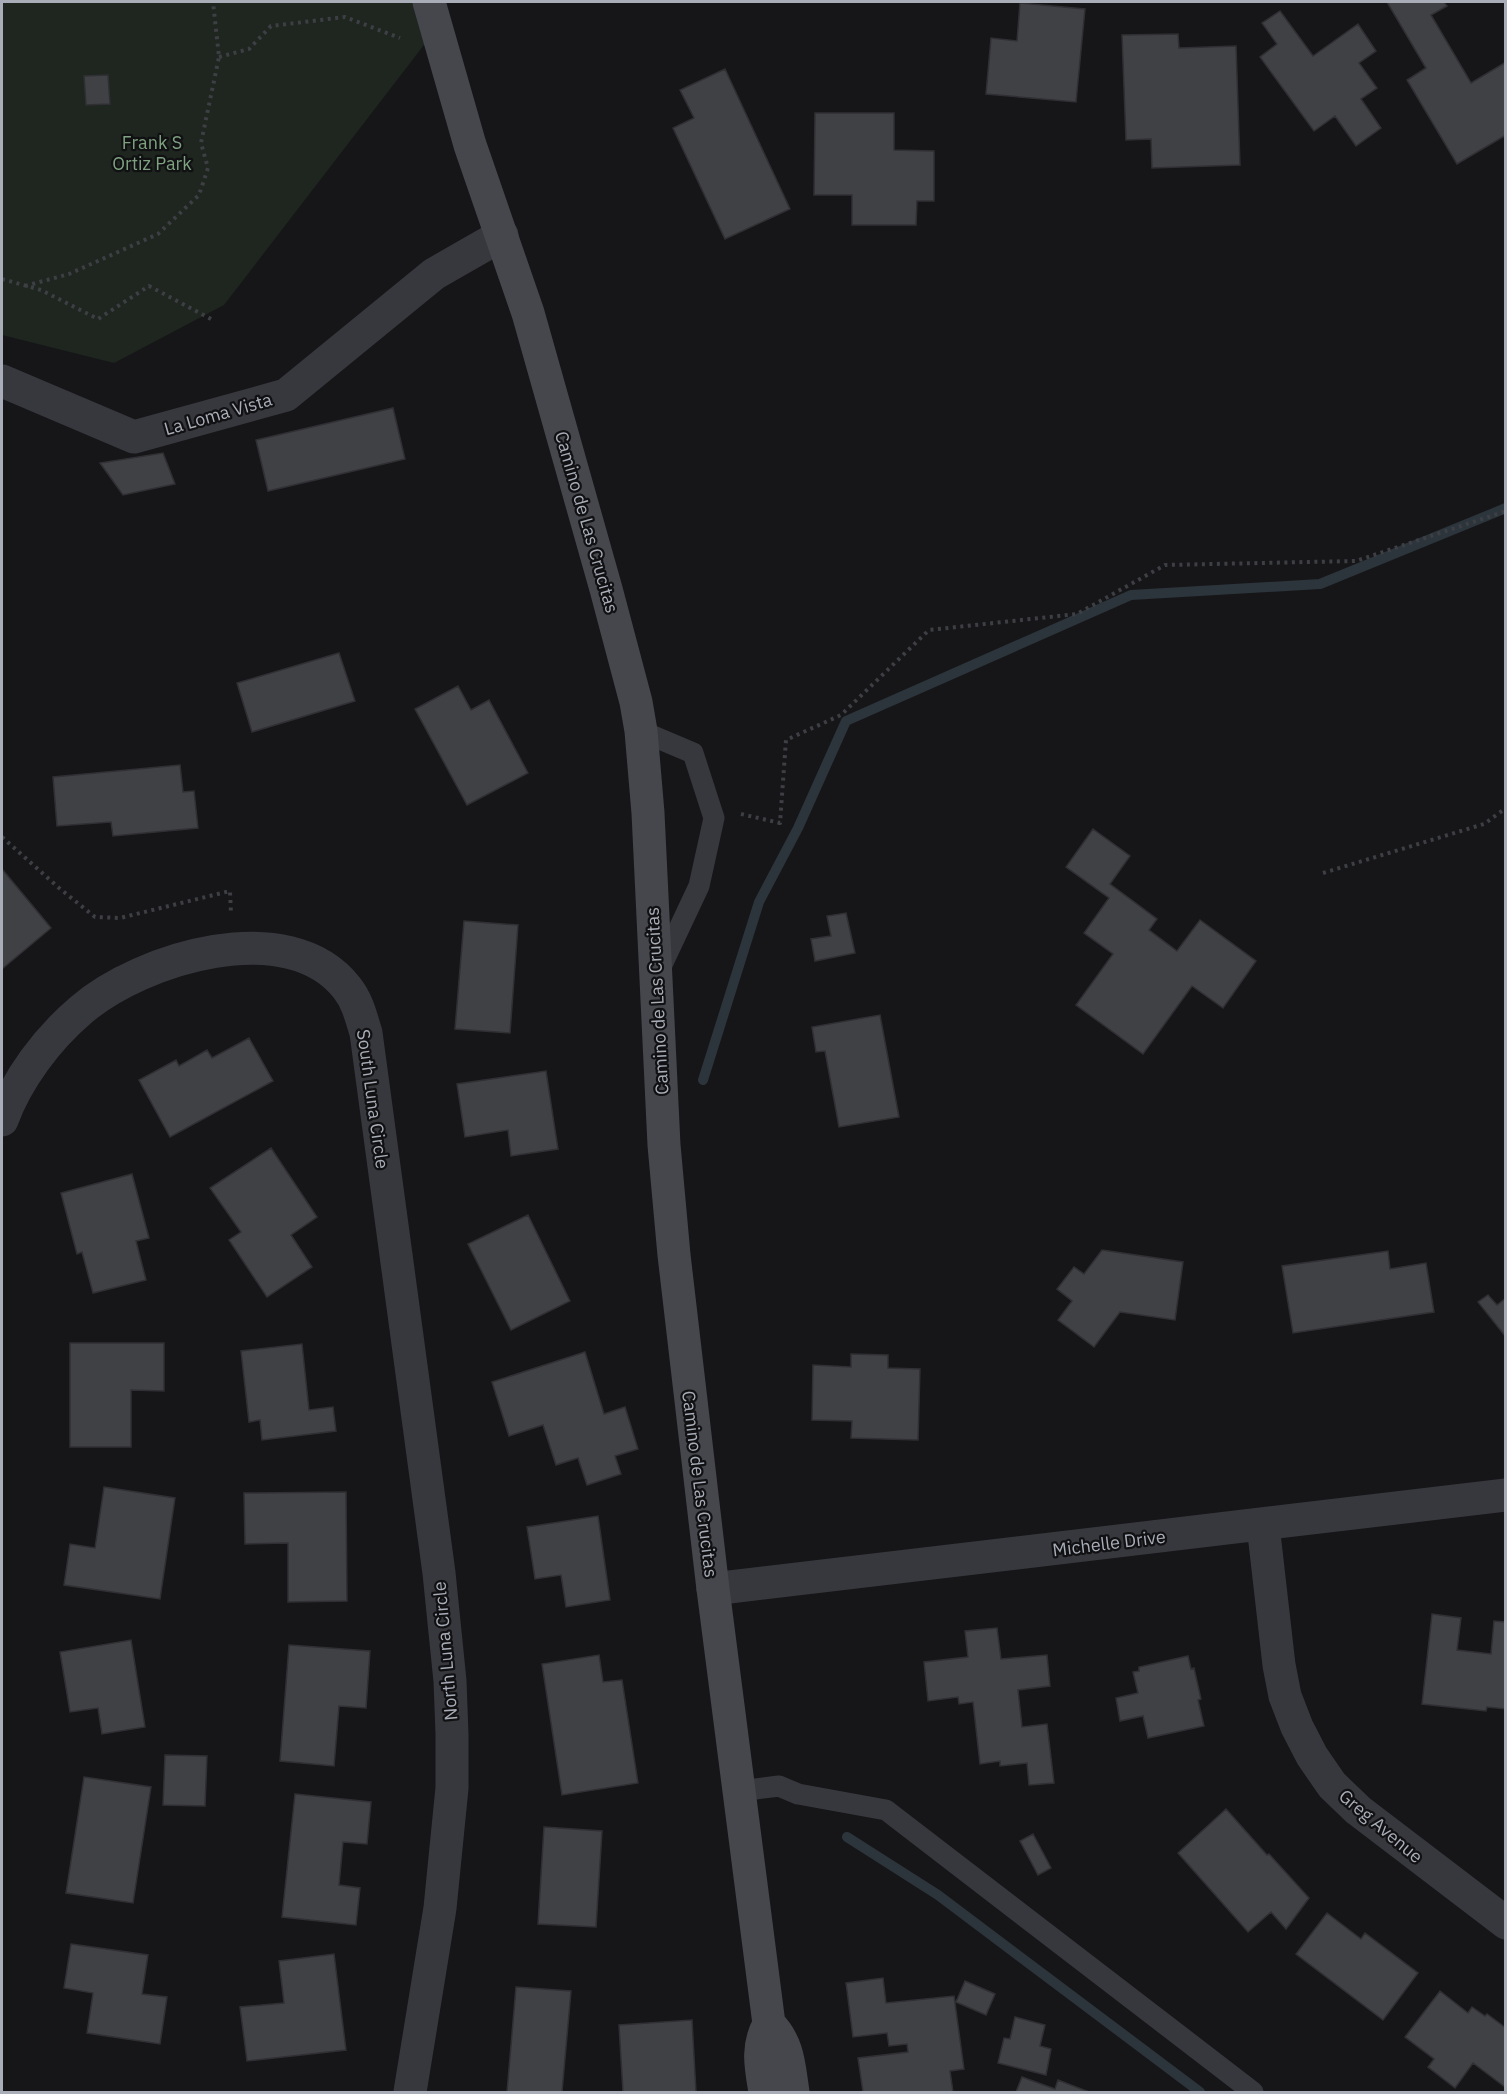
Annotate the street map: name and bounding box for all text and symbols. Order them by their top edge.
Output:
park label: Frank S Ortiz Park [112,131,192,175]
street label: La Loma Vista [161,387,275,440]
street label: Camino de Las Crucitas [550,428,624,616]
street label: Camino de Las Crucitas [641,907,673,1095]
street label: South Luna Circle [352,1028,394,1170]
street label: Camino de Las Crucitas [677,1389,723,1579]
street label: Michelle Drive [1051,1525,1167,1561]
street label: North Luna Circle [427,1580,463,1721]
street label: Greg Avenue [1334,1784,1428,1868]

